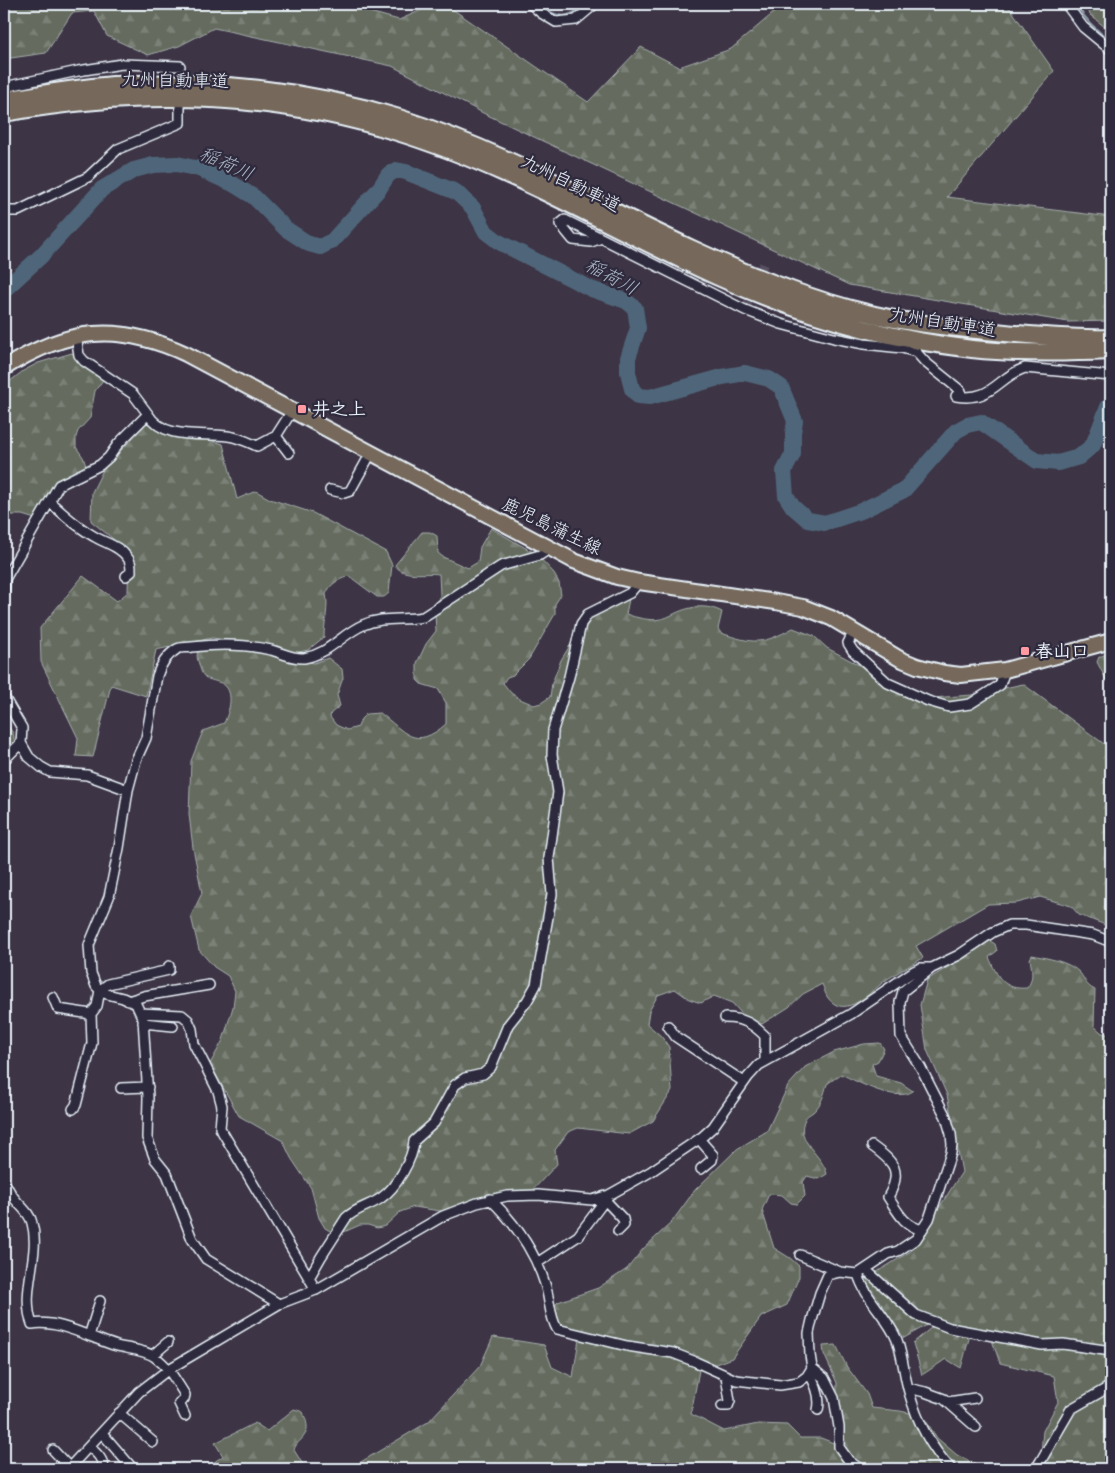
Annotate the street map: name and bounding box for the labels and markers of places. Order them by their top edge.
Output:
place label: 井之上 [312,397,366,422]
marker: 井之上 [296,403,308,415]
place label: 春山口 [1035,639,1089,664]
marker: 春山口 [1019,645,1031,657]

